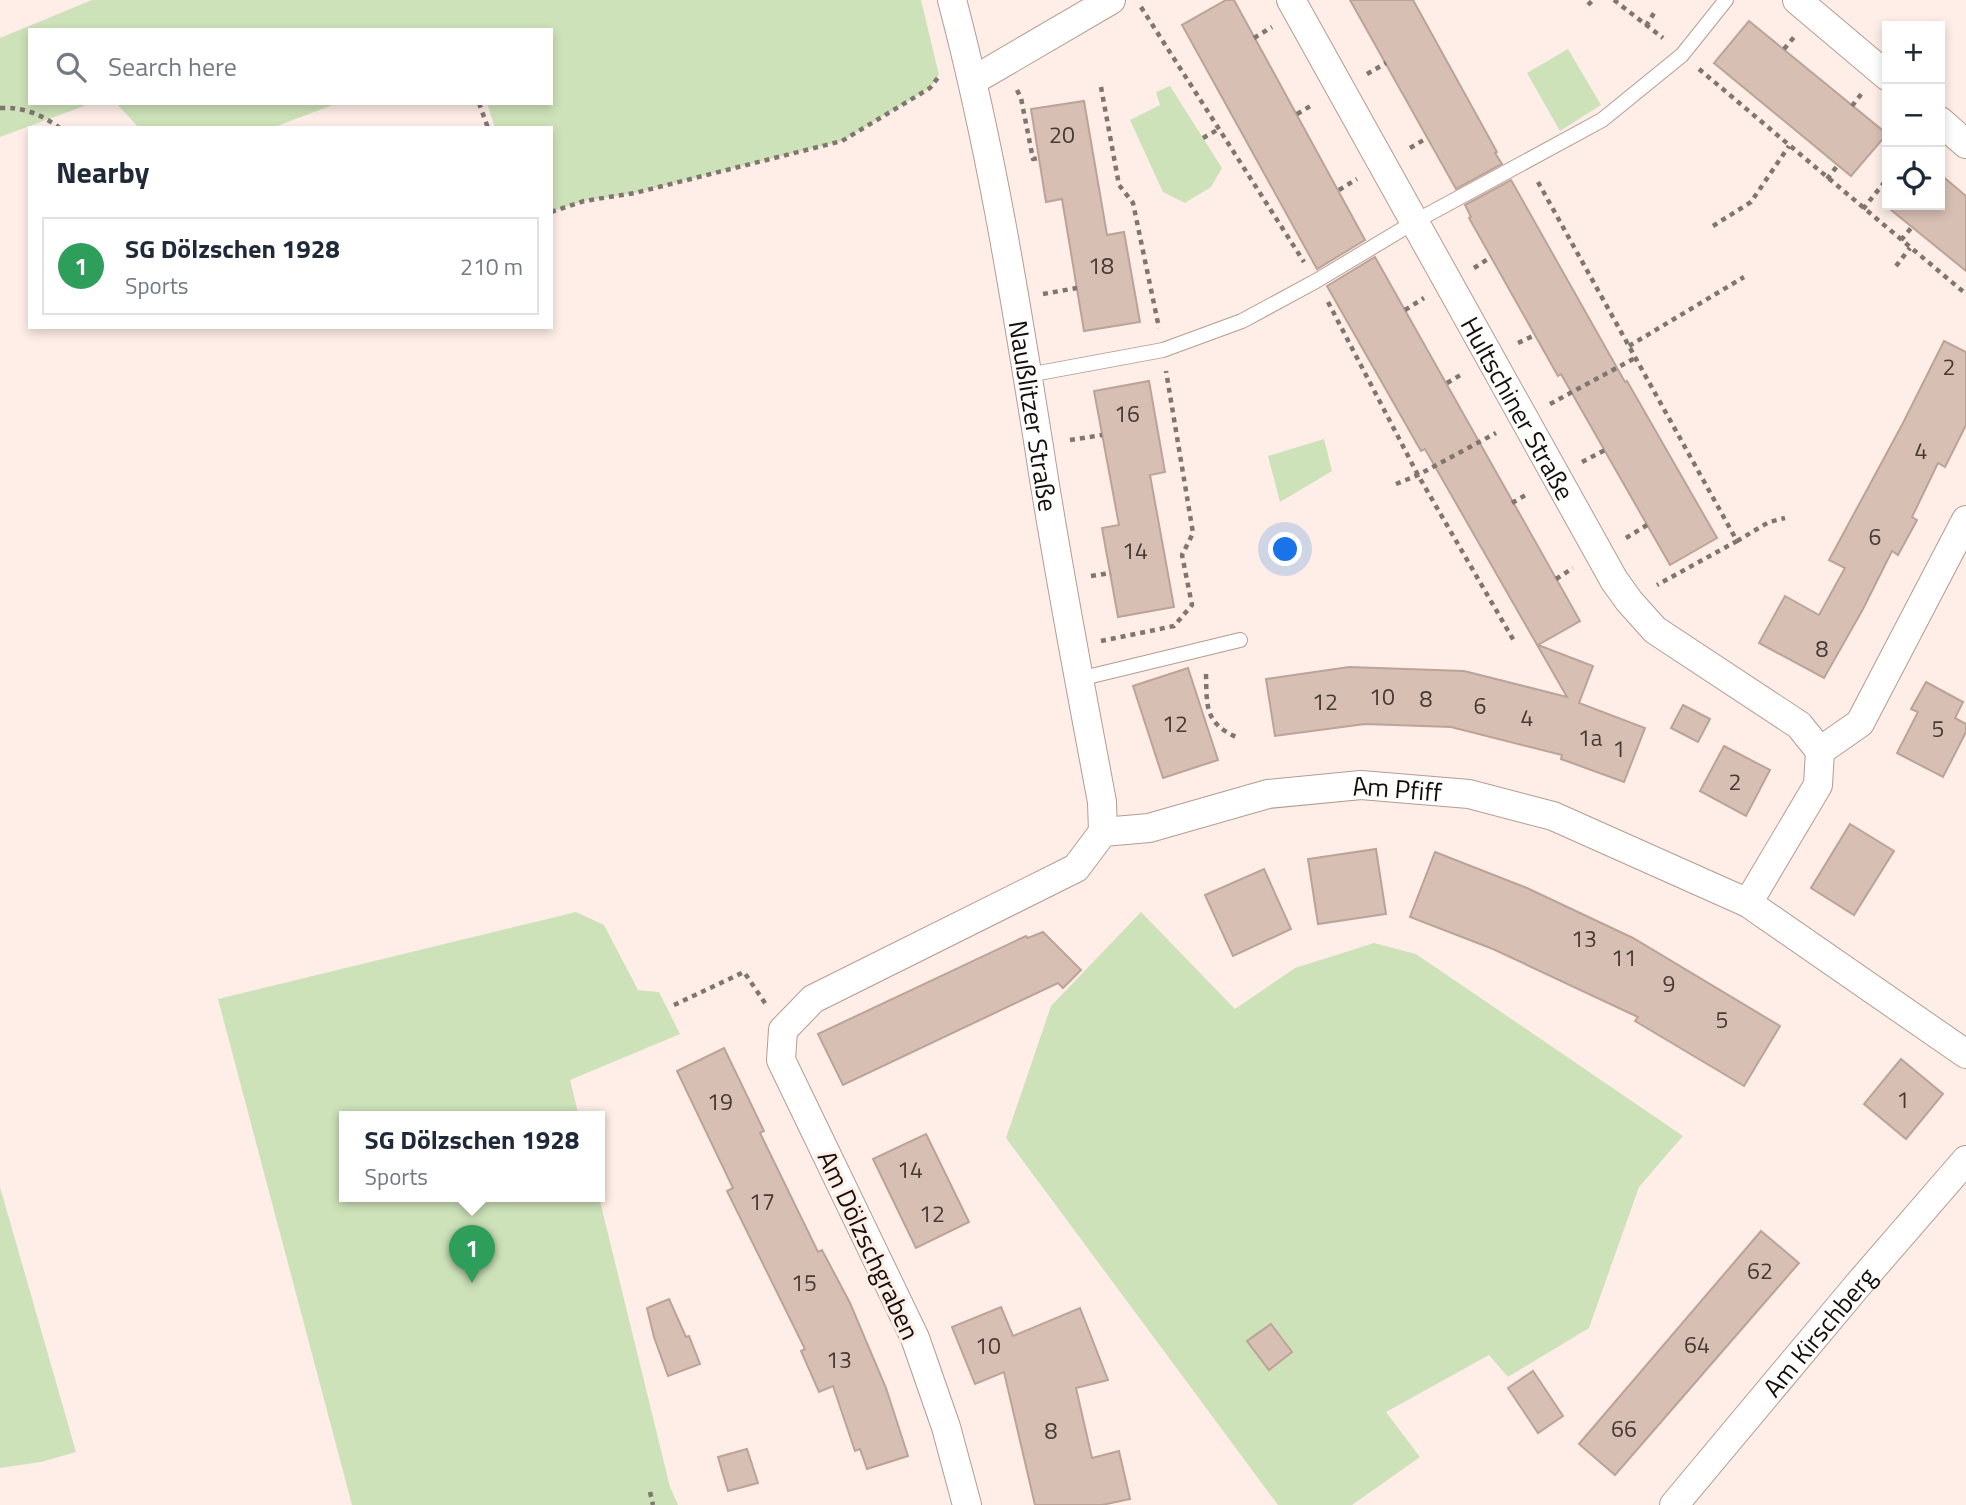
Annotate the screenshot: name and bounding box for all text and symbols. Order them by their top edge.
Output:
map controls [1882,21,1945,210]
button: + [1882,21,1945,84]
search box [28,28,553,105]
text: Search here [108,47,237,86]
icon: search [52,48,90,86]
button: − [1882,84,1945,147]
house number: 20 [1049,117,1075,152]
button: locate [1882,147,1945,210]
text: Nearby [56,149,149,195]
text: SG Dölzschen 1928 [125,229,340,268]
house number: 18 [1088,248,1114,283]
text: 1 [75,249,87,284]
text: 210 m [460,249,523,284]
text: Sports [125,268,188,303]
street label: Hultschiner Straße [1451,309,1585,507]
street label: Naußlitzer Straße [999,317,1068,514]
house number: 2 [1943,349,1955,384]
house number: 16 [1114,396,1140,431]
house number: 4 [1915,433,1927,468]
house number: 6 [1869,519,1881,554]
your location [1268,532,1302,566]
house number: 14 [1122,533,1148,568]
house number: 8 [1816,631,1829,666]
house number: 10 [1369,679,1395,714]
house number: 8 [1420,681,1433,716]
house number: 12 [1312,684,1338,719]
house number: 6 [1474,688,1486,723]
house number: 4 [1521,700,1533,735]
house number: 12 [1162,706,1188,741]
house number: 5 [1932,711,1944,746]
house number: 1a [1578,720,1603,755]
house number: 1 [1613,731,1625,766]
house number: 2 [1729,764,1741,799]
street label: Am Pfiff [1350,765,1444,811]
house number: 13 [1571,921,1597,956]
house number: 11 [1611,940,1637,975]
house number: 9 [1663,966,1675,1001]
house number: 5 [1716,1002,1728,1037]
house number: 1 [1897,1082,1909,1117]
house number: 19 [707,1084,733,1119]
popup [339,1111,605,1202]
text: SG Dölzschen 1928 [365,1120,579,1159]
street label: Am Dölzschgraben [808,1144,930,1346]
house number: 14 [897,1152,923,1187]
text: Sports [365,1159,428,1194]
house number: 17 [749,1184,775,1219]
house number: 12 [919,1196,945,1231]
pin: 1 [449,1225,495,1283]
house number: 62 [1747,1253,1773,1288]
street label: Am Kirschberg [1753,1258,1885,1405]
house number: 15 [791,1265,817,1300]
house number: 64 [1684,1327,1710,1362]
house number: 10 [975,1328,1001,1363]
house number: 13 [826,1342,852,1377]
house number: 66 [1611,1411,1637,1446]
house number: 8 [1045,1413,1058,1448]

